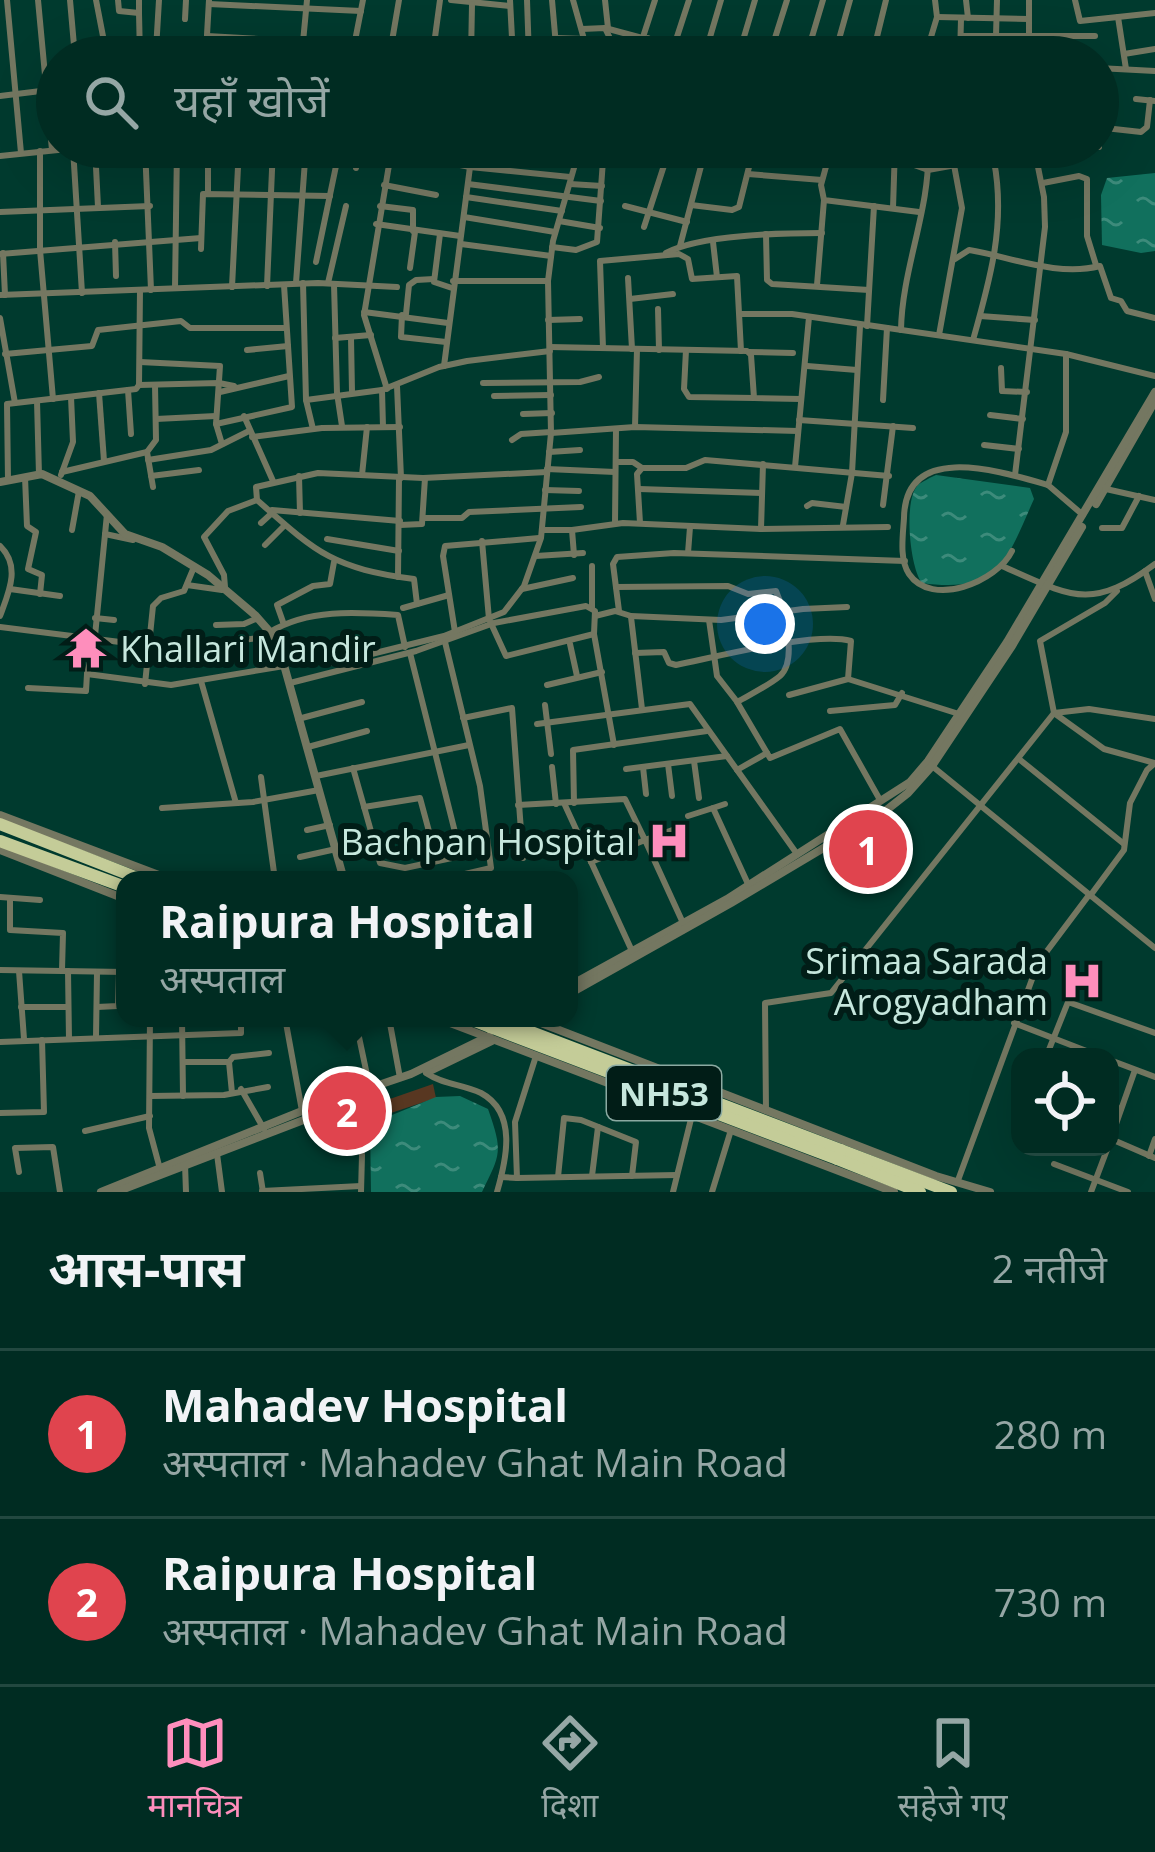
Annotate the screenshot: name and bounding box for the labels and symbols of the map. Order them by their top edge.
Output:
your location [735,594,795,654]
place label: Khallari Mandir [120,624,376,673]
temple icon: Khallari Mandir [63,625,109,671]
pin: 1 [829,804,907,894]
place label: Bachpan Hospital [341,817,635,866]
hospital icon: Bachpan Hospital [646,818,692,864]
place label: Srimaa Sarada Arogyadham [805,936,1048,1026]
hospital icon: Srimaa Sarada Arogyadham [1059,958,1105,1004]
pin: 2 [308,1066,386,1156]
road number: NH53 [607,1066,721,1120]

